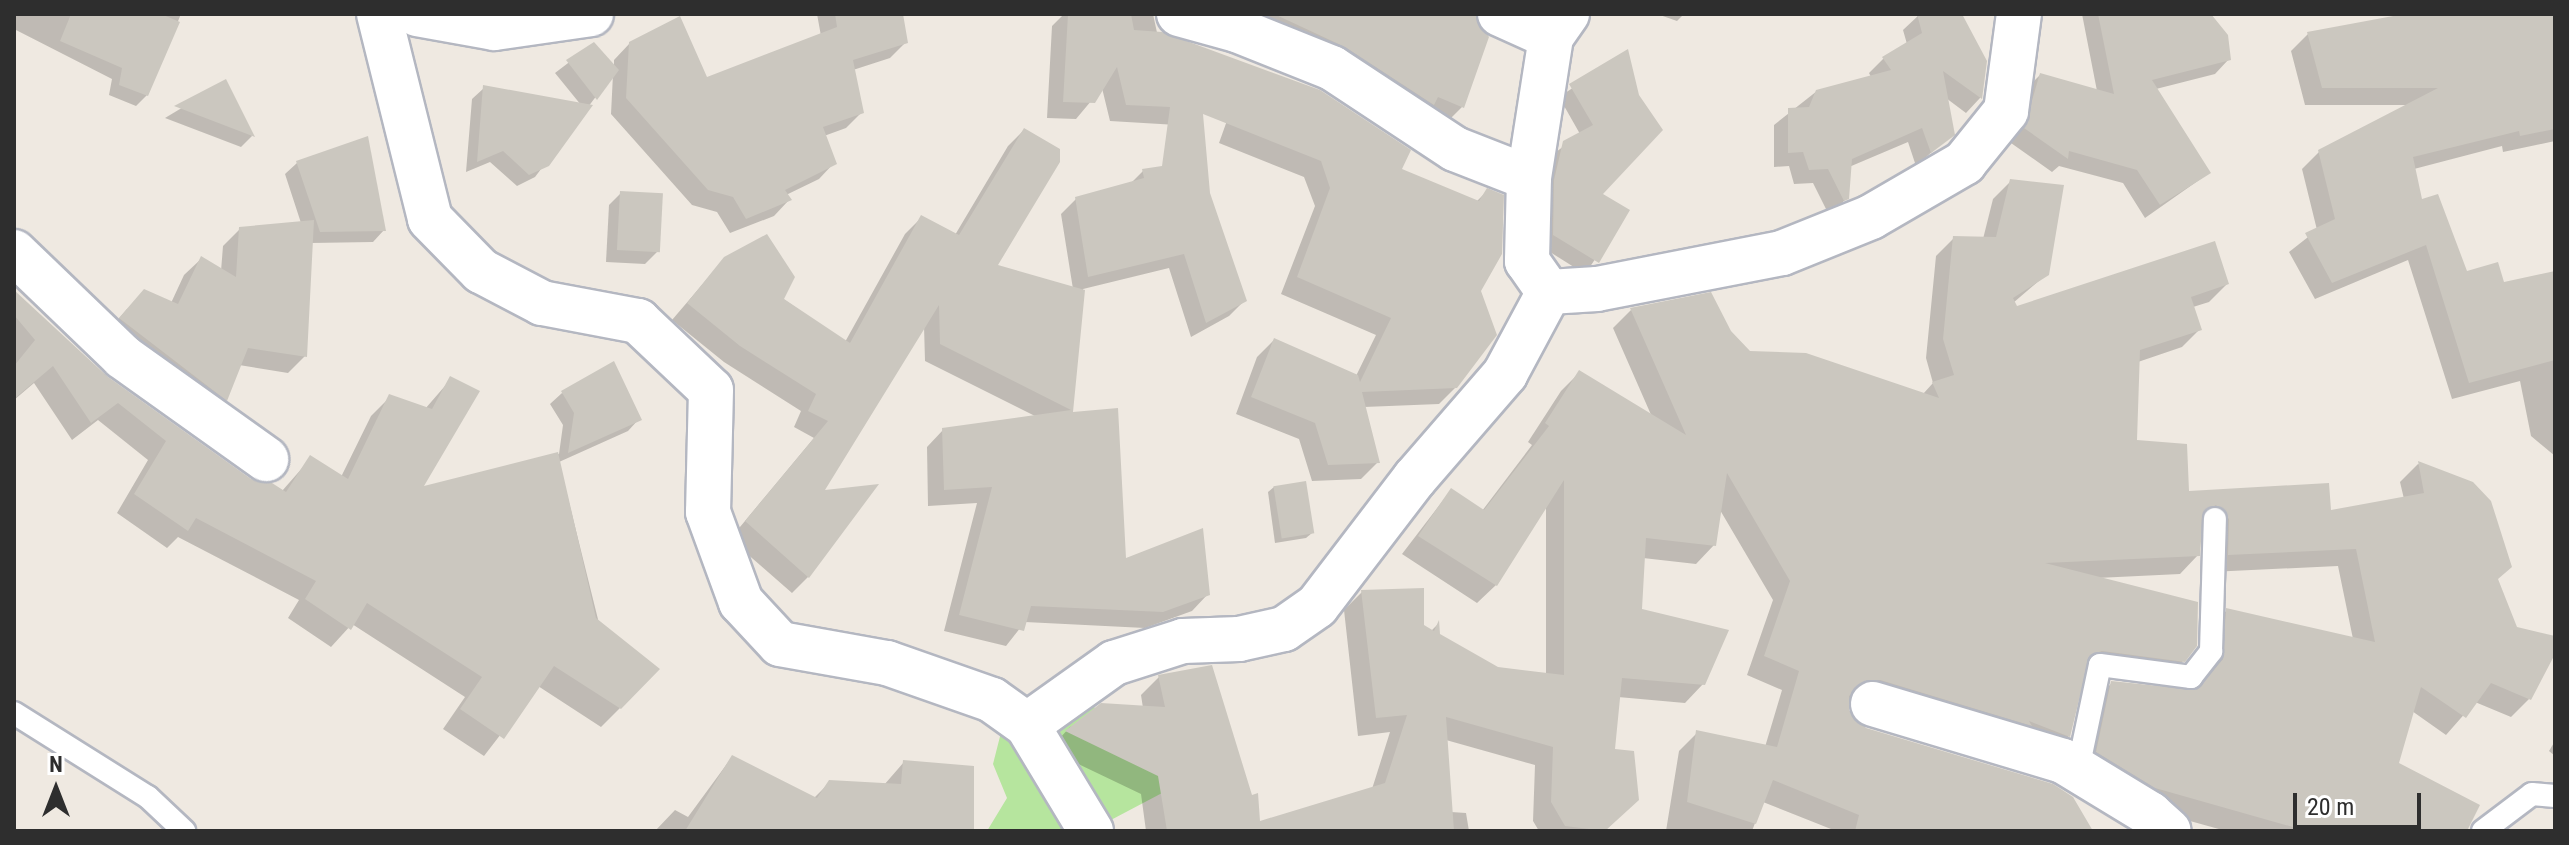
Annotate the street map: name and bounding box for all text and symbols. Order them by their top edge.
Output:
north arrow [16,749,96,829]
text: N [49,752,63,777]
scale bar [2297,777,2425,827]
text: 20 m [2307,793,2354,821]

